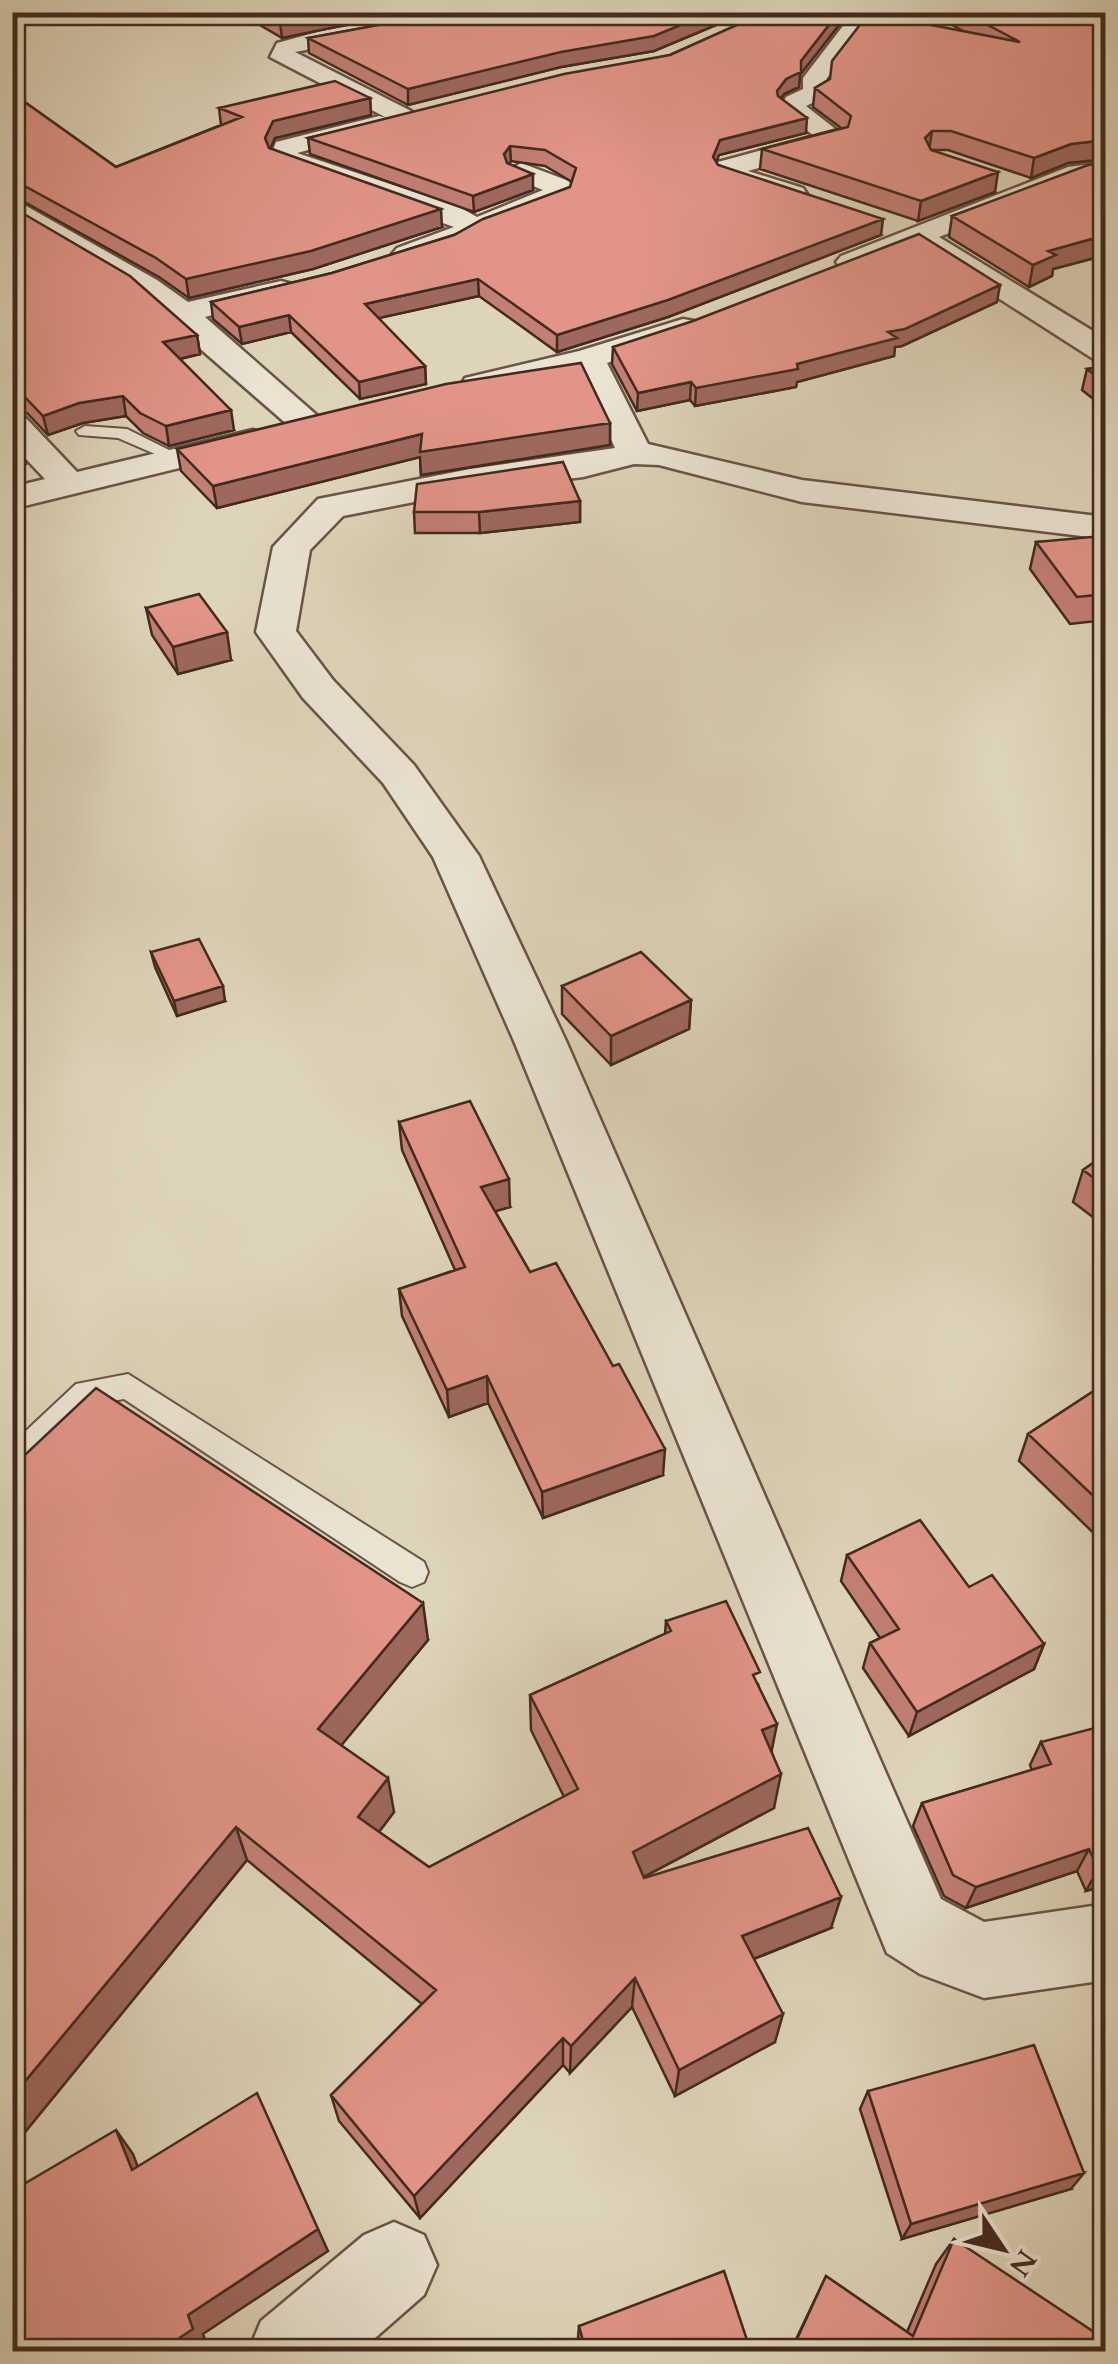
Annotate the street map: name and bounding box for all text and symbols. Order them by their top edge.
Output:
north arrow [953,2199,1053,2299]
text: N [1000,2242,1045,2284]

